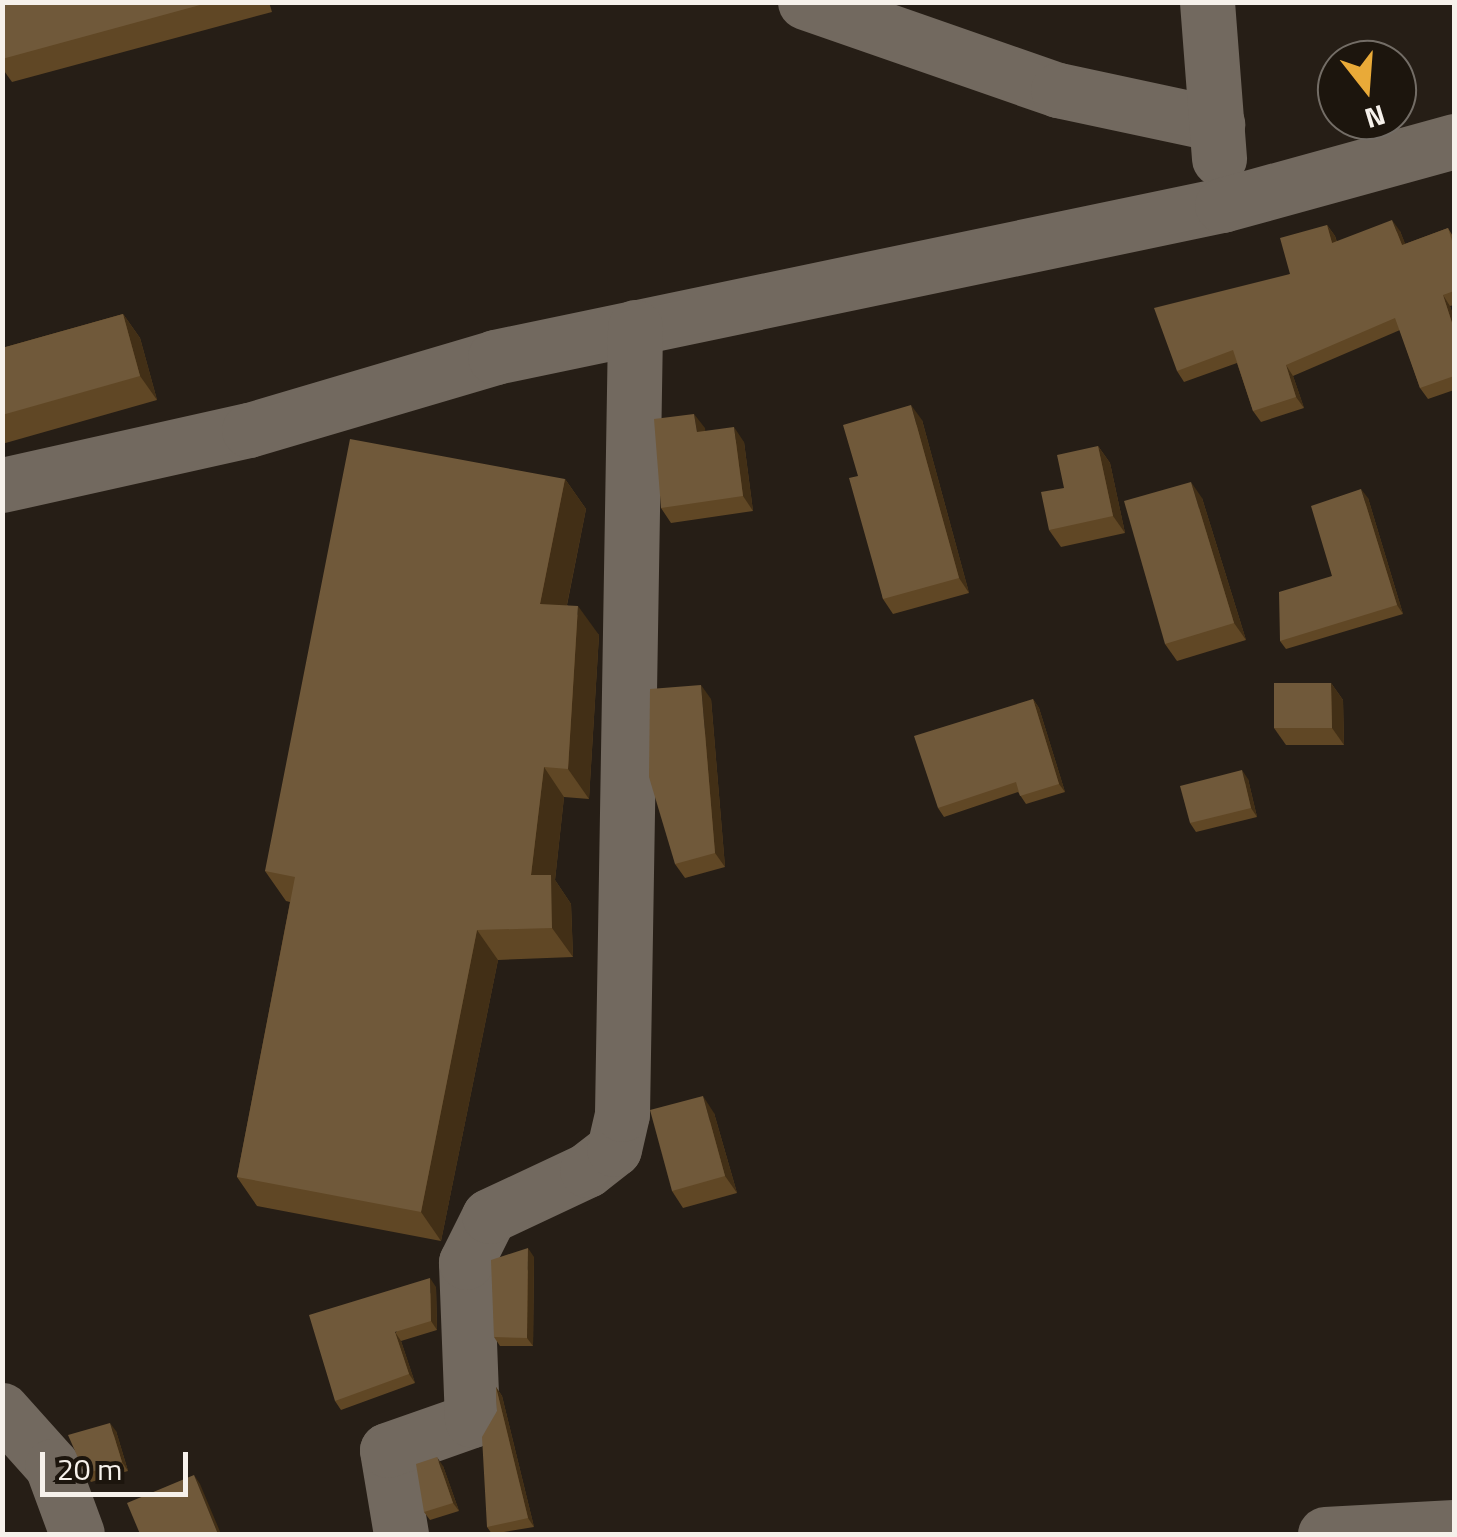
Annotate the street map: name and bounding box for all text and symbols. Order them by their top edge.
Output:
north arrow [1317,40,1417,140]
text: N [1360,94,1391,141]
scale bar [45,1432,192,1494]
text: 20 m [57,1446,122,1492]

